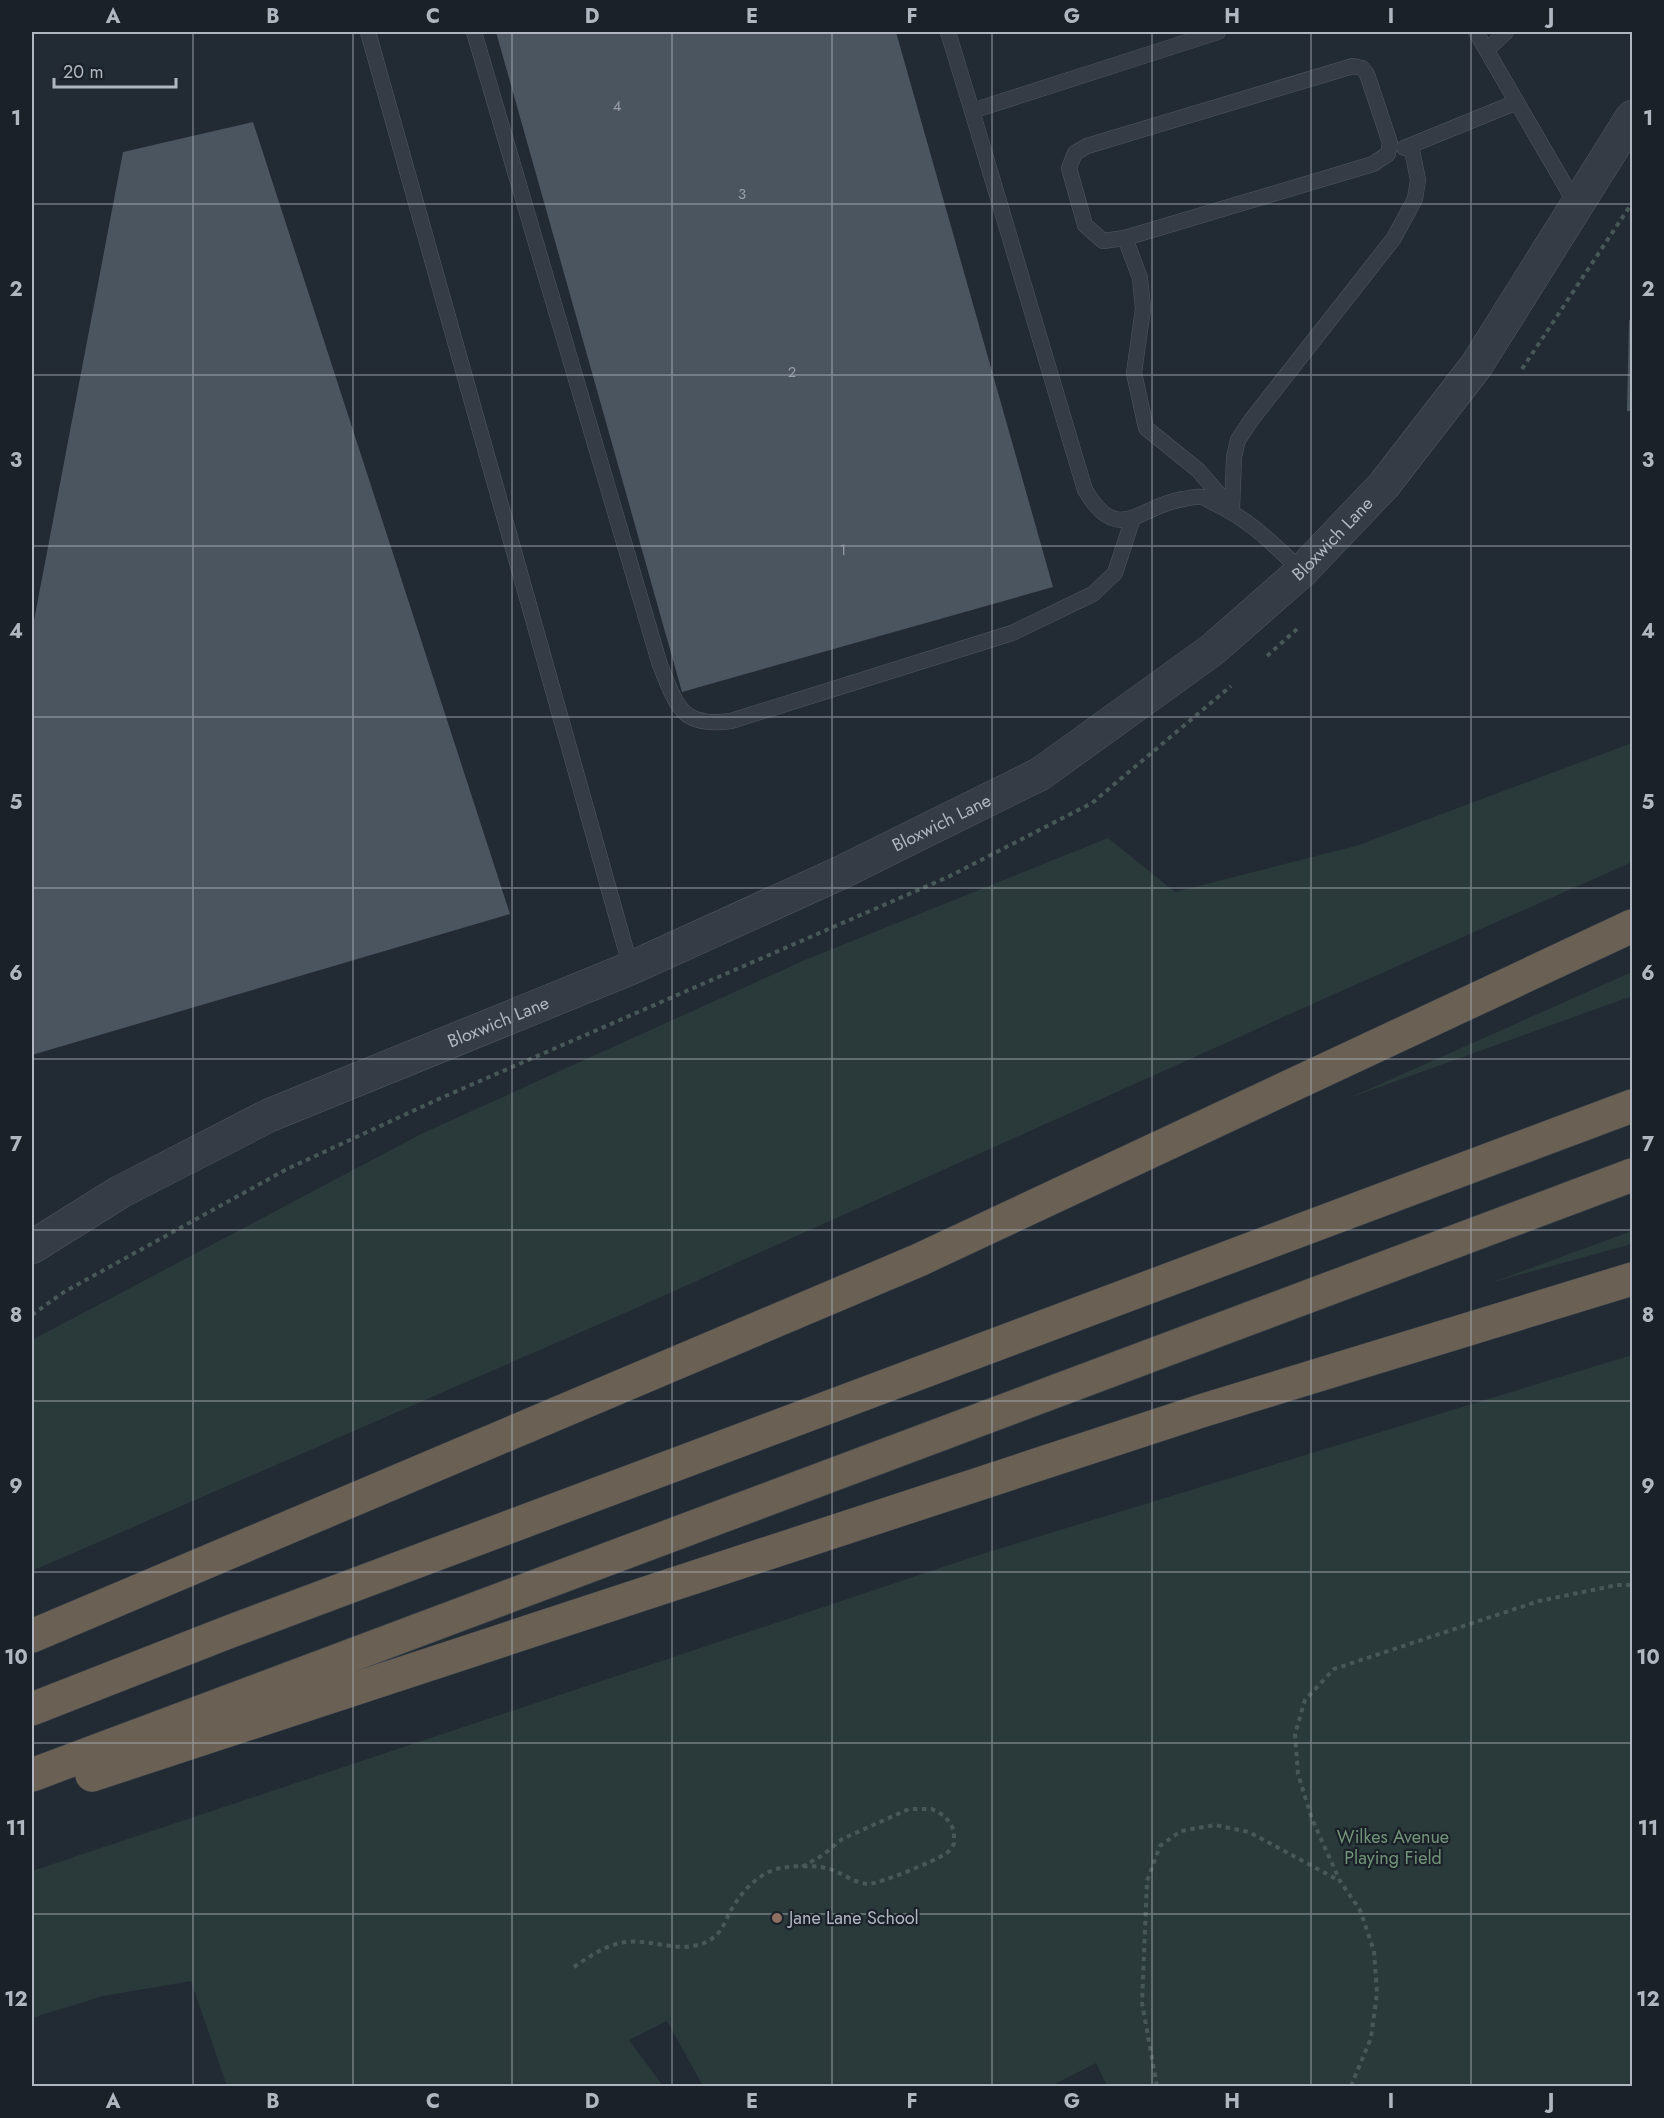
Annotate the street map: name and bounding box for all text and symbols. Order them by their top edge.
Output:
text: A [105,2,121,31]
text: B [266,2,280,31]
text: C [426,2,440,31]
text: D [585,2,599,31]
text: E [746,2,758,31]
text: F [906,2,918,31]
text: G [1064,2,1080,31]
text: H [1224,2,1240,31]
text: I [1388,2,1394,31]
text: J [1544,2,1554,31]
scale bar [54,51,176,89]
text: 20 m [63,59,103,85]
house number: 4 [613,95,622,117]
text: 1 [11,104,21,133]
text: 1 [1643,104,1653,133]
house number: 3 [738,183,746,205]
text: 2 [9,275,23,304]
text: 2 [1641,275,1655,304]
house number: 2 [788,361,796,383]
text: 3 [10,446,22,475]
text: 3 [1642,446,1654,475]
street label: Bloxwich Lane [1286,491,1379,587]
house number: 1 [840,539,846,561]
text: 4 [9,617,23,646]
text: 4 [1641,617,1655,646]
street label: Bloxwich Lane [888,787,995,858]
text: 5 [10,788,23,817]
text: 5 [1642,788,1655,817]
text: 6 [9,959,23,988]
text: 6 [1641,959,1655,988]
street label: Bloxwich Lane [444,990,553,1054]
text: 7 [10,1130,23,1159]
text: 7 [1642,1130,1655,1159]
text: 8 [10,1301,22,1330]
text: 8 [1642,1301,1654,1330]
text: 9 [9,1472,23,1501]
text: 9 [1641,1472,1655,1501]
text: 10 [4,1643,28,1672]
text: 10 [1636,1643,1660,1672]
text: 11 [6,1814,26,1843]
text: 11 [1638,1814,1658,1843]
park label: Wilkes Avenue Playing Field [1337,1824,1449,1871]
place label: Jane Lane School [787,1905,919,1931]
marker: Jane Lane School [770,1911,784,1925]
text: 12 [4,1985,28,2014]
text: 12 [1636,1985,1660,2014]
text: A [105,2087,121,2116]
text: B [266,2087,280,2116]
text: C [426,2087,440,2116]
text: D [585,2087,599,2116]
text: E [746,2087,758,2116]
text: F [906,2087,918,2116]
text: G [1064,2087,1080,2116]
text: H [1224,2087,1240,2116]
text: I [1388,2087,1394,2116]
text: J [1544,2087,1554,2116]

